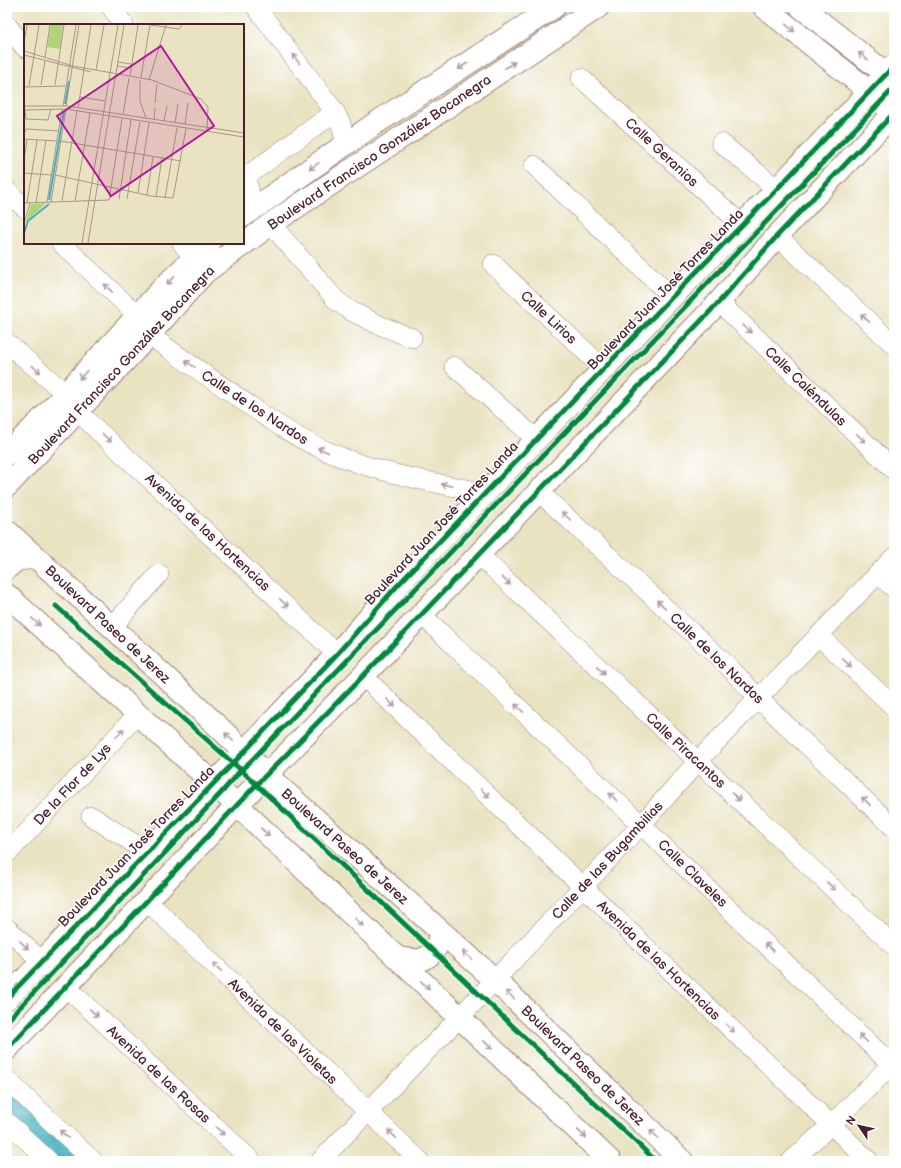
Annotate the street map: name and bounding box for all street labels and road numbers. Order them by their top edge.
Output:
street label: Boulevard Francisco González Bocanegra [264,71,494,234]
street label: Calle Geranios [622,114,702,191]
street label: Boulevard Juan José Torres Landa [584,205,747,373]
street label: Boulevard Francisco González Bocanegra [25,262,218,468]
street label: Calle Lirios [517,287,580,348]
street label: Calle Caléndulas [761,343,850,430]
street label: Calle de los Nardos [198,367,311,448]
street label: Boulevard Juan José Torres Landa [361,438,522,609]
street label: Avenida de las Hortencias [142,470,274,595]
street label: Boulevard Paseo de Jerez [41,562,174,687]
street label: Calle de los Nardos [666,609,767,708]
street label: Calle Piracantos [642,709,729,792]
street label: De la Flor de Lys [30,740,115,829]
street label: Boulevard Juan José Torres Landa [55,762,218,930]
street label: Boulevard Paseo de Jerez [278,785,412,908]
street label: Calle de las Bugambilias [548,798,667,923]
street label: Calle Claveles [654,836,731,911]
street label: Avenida de las Hortencias [593,897,724,1024]
street label: Avenida de las Violetas [225,975,341,1088]
street label: Boulevard Paseo de Jerez [517,1002,648,1129]
street label: Avenida de las Rosas [103,1022,214,1127]

